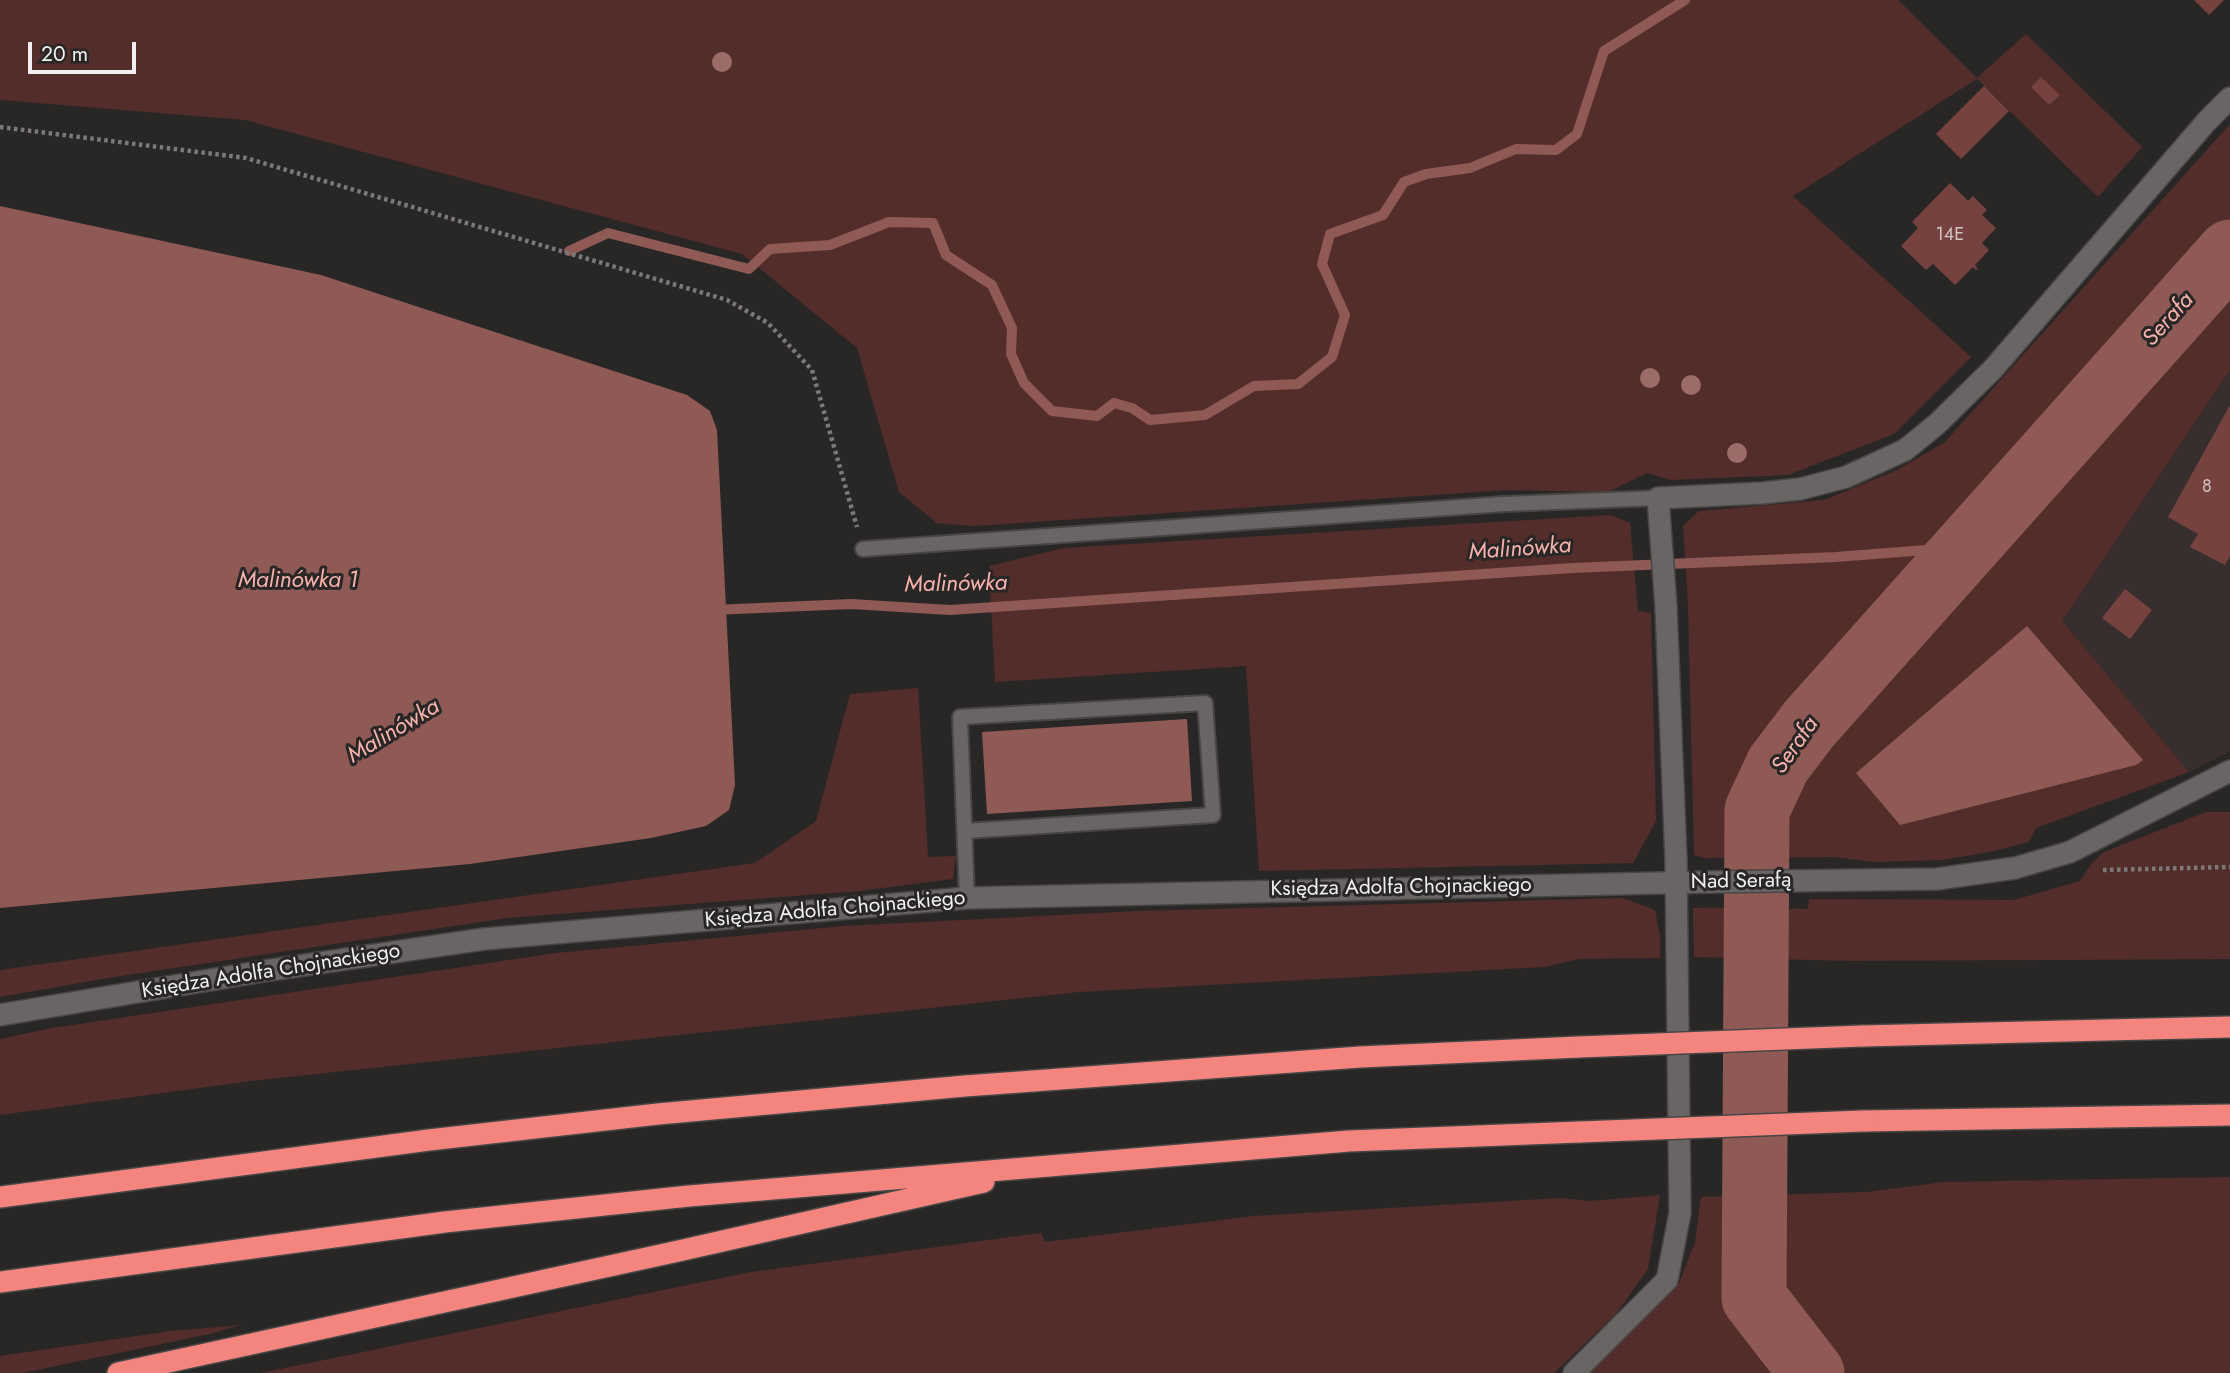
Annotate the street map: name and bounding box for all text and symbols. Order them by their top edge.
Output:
scale bar [32,28,140,72]
text: 20 m [41,39,88,69]
house number: 14E [1936,225,1964,247]
water label: Serafa [2138,287,2200,353]
house number: 8 [2202,477,2212,499]
water label: Malinówka [1468,533,1572,567]
water label: Malinówka 1 [238,567,358,595]
water label: Malinówka [904,570,1008,600]
water label: Malinówka [343,694,445,770]
water label: Serafa [1767,712,1825,780]
street label: Nad Serafą [1691,869,1791,895]
street label: Księdza Adolfa Chojnackiego [1270,873,1532,903]
street label: Księdza Adolfa Chojnackiego [704,886,966,934]
street label: Księdza Adolfa Chojnackiego [140,939,402,1005]

